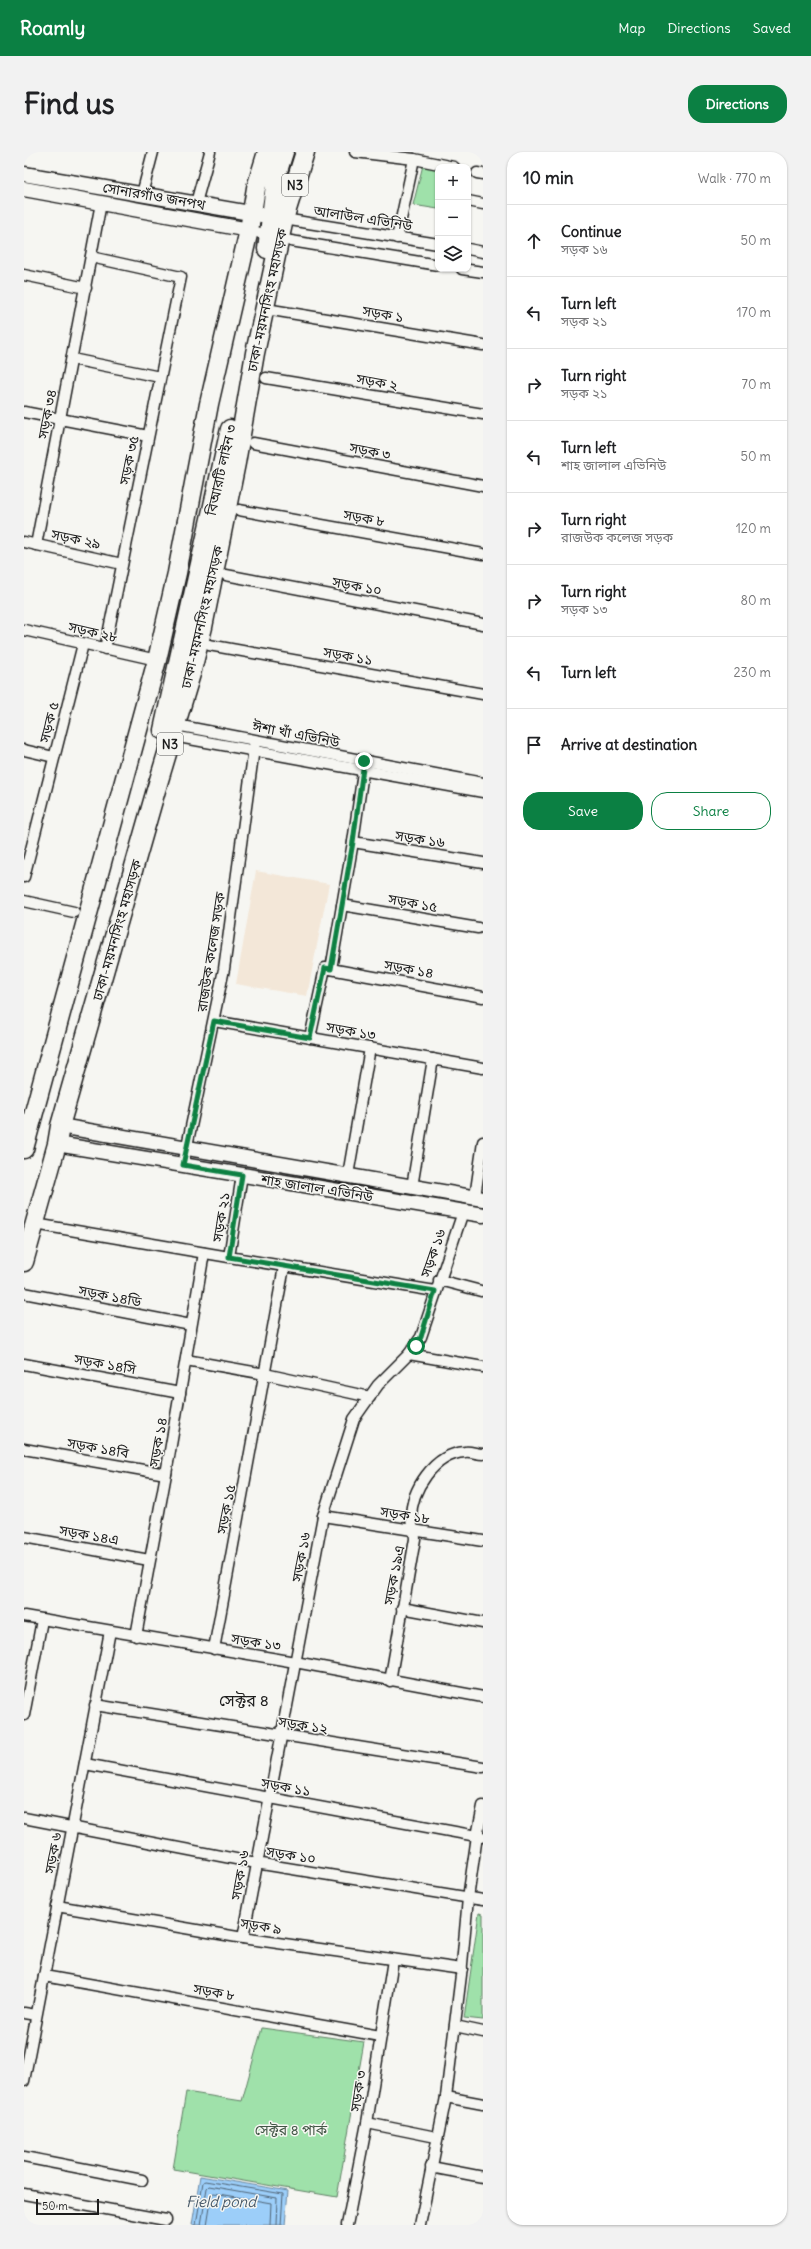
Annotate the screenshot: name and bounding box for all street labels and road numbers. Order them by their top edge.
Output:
road number: N3 [282,174,308,196]
street label: সোনারগাঁও জনপথ [101,178,208,214]
street label: আলাউল এভিনিউ [311,201,415,235]
street label: ঢাকা-ময়মনসিংহ মহাসড়ক [243,226,291,374]
street label: সড়ক ১ [360,301,405,326]
street label: সড়ক ২ [354,369,400,395]
street label: সড়ক ৩৪ [33,388,61,441]
street label: বিআরটি লাইন ৩ [202,423,240,518]
street label: সড়ক ৩৫ [115,434,143,487]
street label: সড়ক ৩ [347,438,392,464]
street label: সড়ক ৮ [341,505,386,530]
street label: সড়ক ২৯ [49,525,102,553]
street label: ঢাকা-ময়মনসিংহ মহাসড়ক [177,543,227,691]
street label: সড়ক ১০ [330,572,383,600]
street label: সড়ক ২৮ [66,617,119,646]
street label: সড়ক ১১ [321,643,374,669]
street label: সড়ক ৫ [35,700,63,745]
street label: ঈশা খাঁ এভিনিউ [250,717,342,751]
road number: N3 [157,733,183,755]
street label: সড়ক ১৬ [393,826,446,852]
street label: ঢাকা-ময়মনসিংহ মহাসড়ক [88,857,146,1004]
street label: রাজউক কলেজ সড়ক [193,890,229,1014]
street label: সড়ক ১৫ [386,890,439,916]
street label: সড়ক ১৪ [382,956,435,982]
street label: সড়ক ১৩ [324,1018,377,1044]
street label: শাহ জালাল এভিনিউ [259,1170,375,1206]
street label: সড়ক ২১ [208,1191,234,1244]
street label: সড়ক ১৬ [416,1226,450,1280]
street label: সড়ক ১৪ডি [76,1281,144,1311]
street label: সড়ক ১৪সি [72,1350,138,1378]
street label: সড়ক ১৪ [145,1416,171,1469]
street label: সড়ক ১৪বি [65,1434,131,1462]
street label: সড়ক ১৫ [212,1483,240,1536]
street label: সড়ক ১৮ [378,1502,431,1528]
street label: সড়ক ১৪এ [57,1521,120,1549]
street label: সড়ক ১৬ [287,1531,315,1584]
street label: সড়ক ১৯এ [379,1544,409,1607]
street label: সড়ক ১৩ [229,1629,282,1655]
street label: সড়ক ১২ [276,1712,330,1738]
street label: সড়ক ১১ [259,1774,312,1800]
street label: সড়ক ৬ [40,1831,66,1876]
street label: সড়ক ১০ [264,1842,317,1868]
street label: সড়ক ১৬ [227,1849,253,1902]
street label: সড়ক ৯ [238,1914,283,1938]
street label: সড়ক ৮ [191,1979,236,2004]
street label: সড়ক ৩ [346,2069,370,2114]

